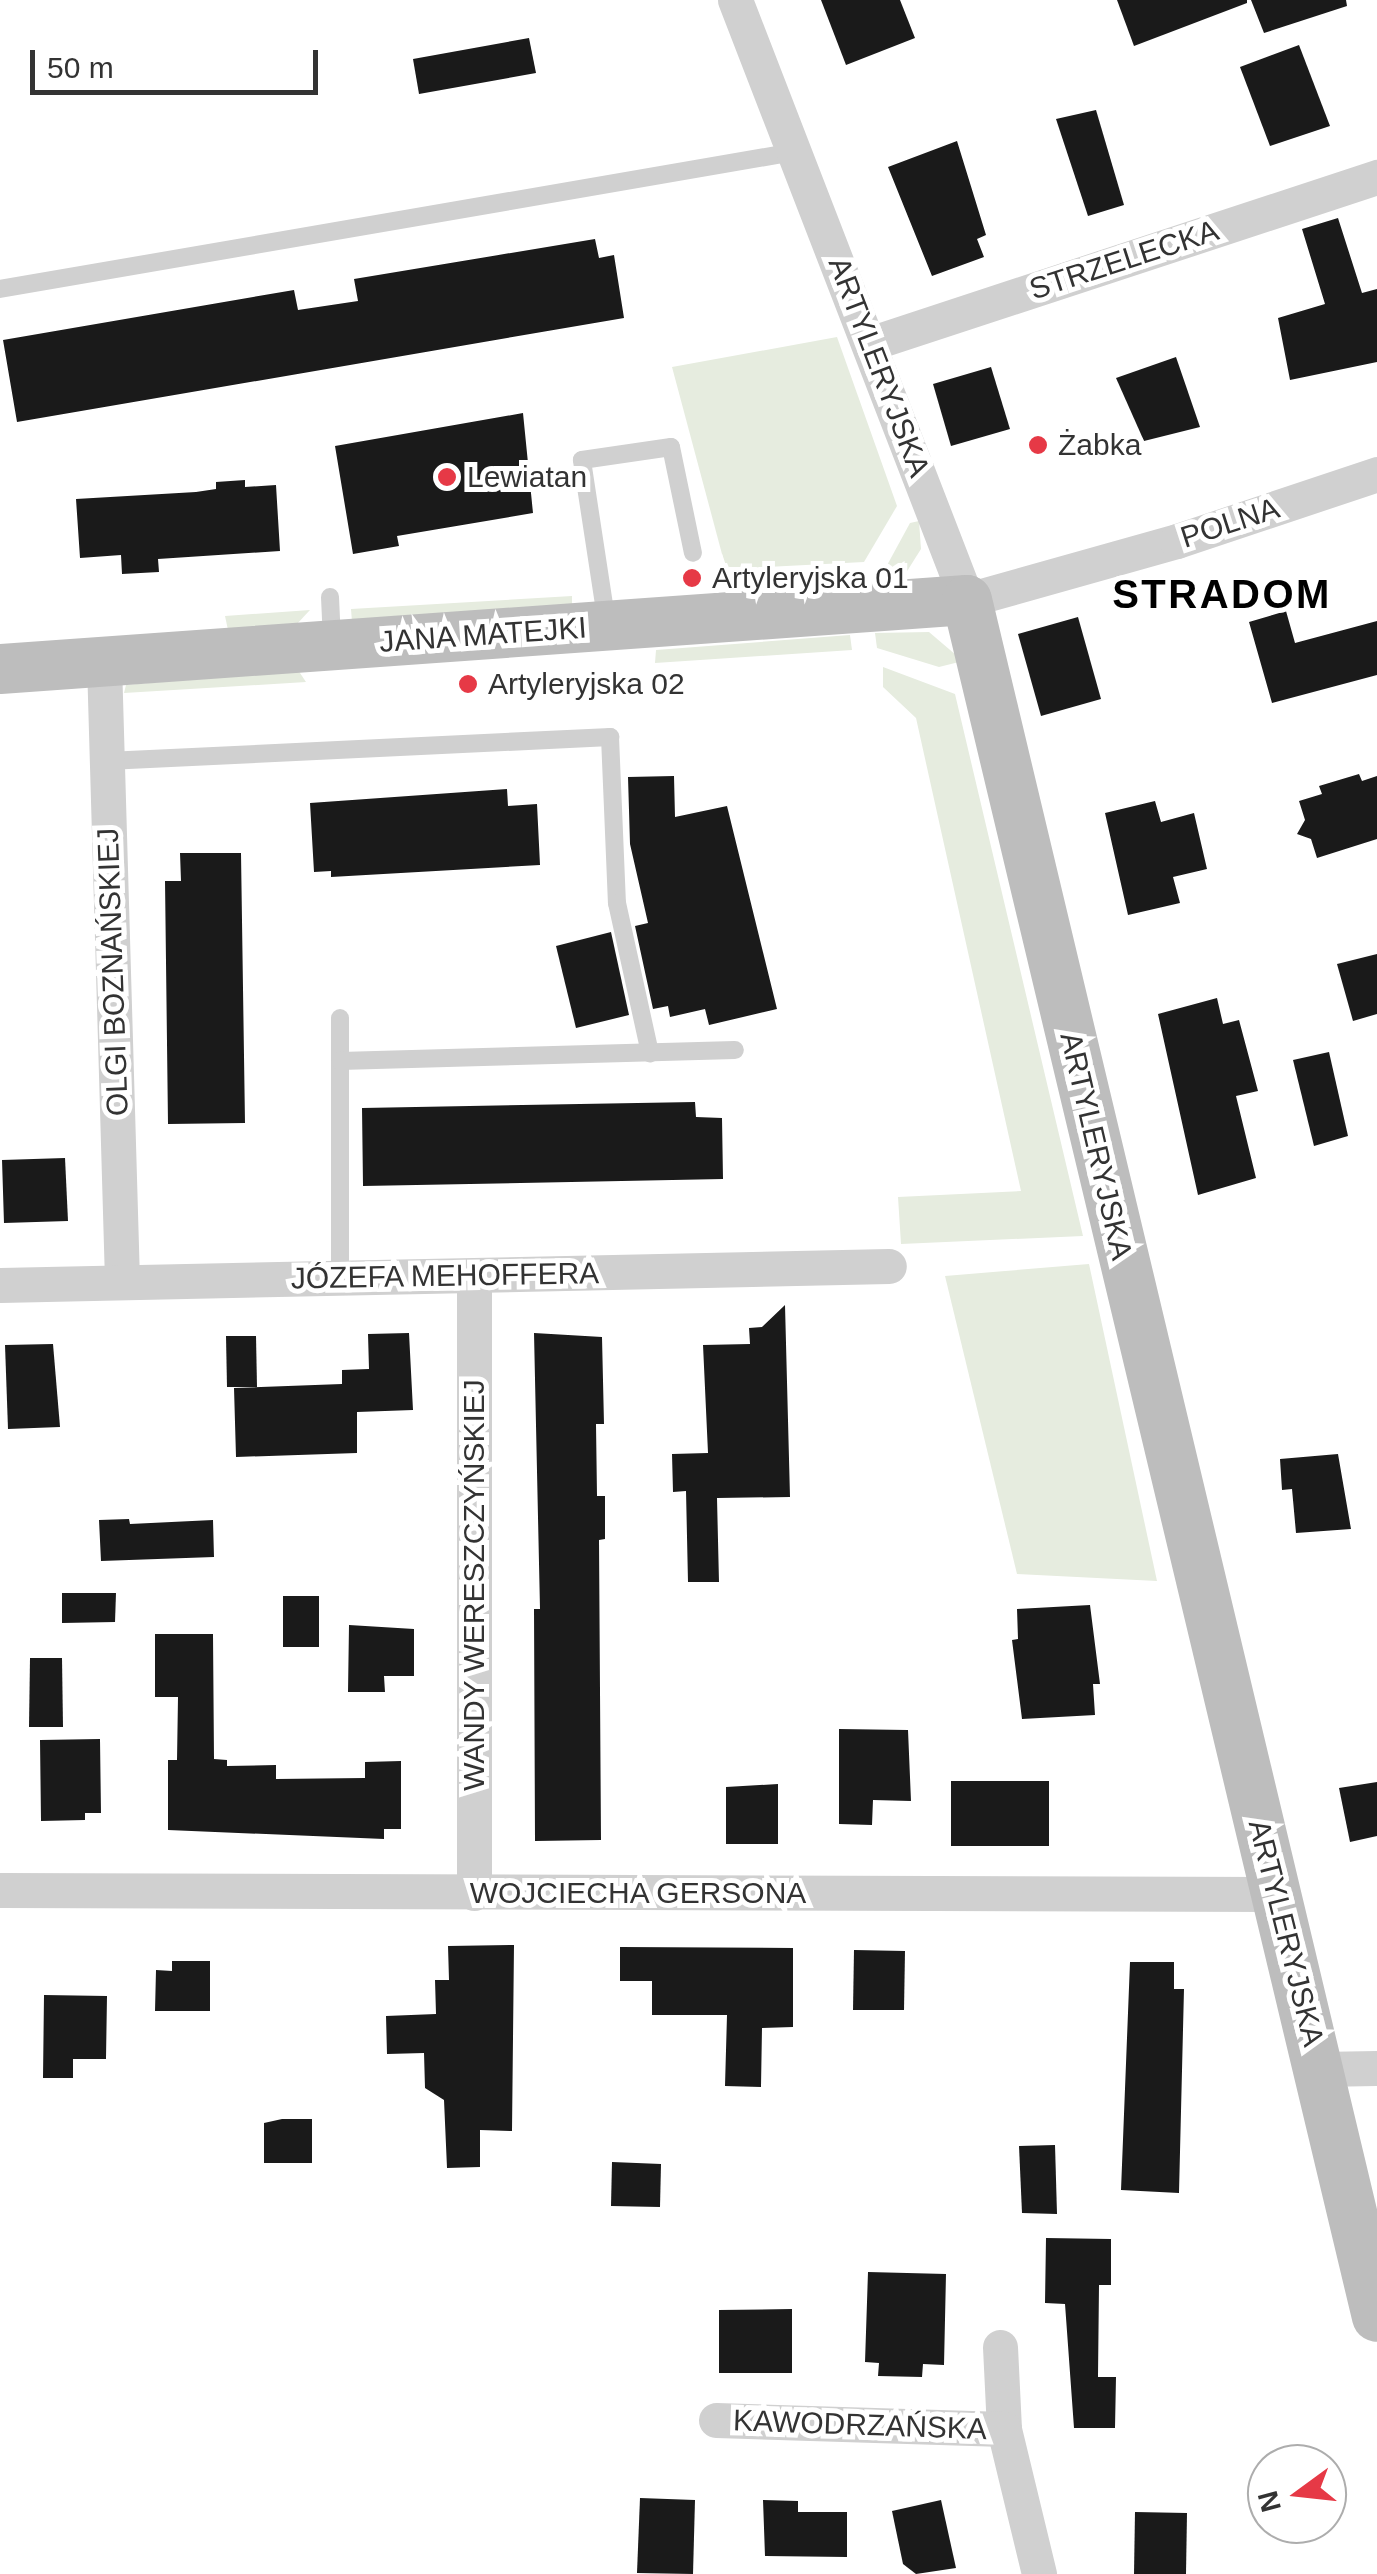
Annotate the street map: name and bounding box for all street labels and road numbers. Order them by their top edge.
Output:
street label: STRZELECKA [1025,212,1223,308]
street label: ARTYLERYJSKA [821,252,937,482]
street label: POLNA [1176,490,1284,556]
street label: JANA MATEJKI [377,610,589,660]
street label: OLGI BOZNAŃSKIEJ [90,827,136,1117]
street label: ARTYLERYJSKA [1052,1029,1140,1263]
street label: JÓZEFA MEHOFFERA [290,1255,600,1297]
street label: WANDY WERESZCZYŃSKIEJ [456,1379,492,1791]
street label: ARTYLERYJSKA [1240,1816,1332,2050]
street label: WOJCIECHA GERSONA [469,1875,807,1911]
street label: KAWODRZAŃSKA [732,2403,988,2447]

